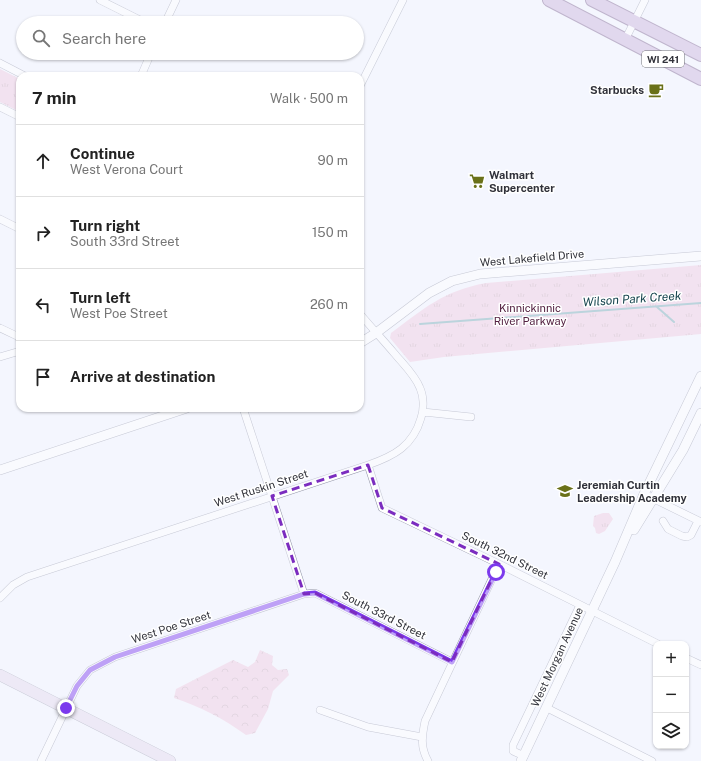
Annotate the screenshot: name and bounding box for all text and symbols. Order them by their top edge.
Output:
search box [16,16,364,60]
icon: search [30,27,52,49]
text: Search here [62,30,146,47]
road number: WI 241 [642,51,684,67]
cafe icon: Starbucks [647,81,665,99]
place label: Starbucks [590,84,644,96]
text: 7 min [32,88,76,108]
text: Walk · 500 m [270,91,348,106]
text: Continue [70,145,135,162]
icon: ahead [32,150,54,172]
text: 90 m [318,153,348,168]
text: West Verona Court [70,162,183,177]
place label: Walmart Supercenter [489,169,555,194]
supermarket icon: Walmart Supercenter [468,172,486,190]
text: Turn right [70,217,140,234]
icon: right [32,222,54,244]
text: 150 m [312,225,348,240]
text: South 33rd Street [70,234,179,249]
street label: West Lakefield Drive [479,247,585,269]
text: Turn left [70,289,131,306]
water label: Wilson Park Creek [582,289,682,309]
icon: left [32,294,54,316]
text: 260 m [310,297,348,312]
park label: Kinnickinnic River Parkway [494,302,566,327]
text: West Poe Street [70,306,168,321]
icon: arrive [32,366,54,388]
text: Arrive at destination [70,368,215,385]
street label: West Ruskin Street [213,467,309,509]
place label: Jeremiah Curtin Leadership Academy [577,479,687,504]
school or university icon: Jeremiah Curtin Leadership Academy [556,482,574,500]
street label: South 32nd Street [460,529,550,581]
route start [487,563,505,581]
street label: South 33rd Street [340,589,428,641]
street label: West Morgan Avenue [529,605,585,709]
street label: West Poe Street [130,609,212,645]
map controls [653,641,689,749]
button: + [653,641,689,677]
button: − [653,677,689,713]
route end [57,699,75,717]
button: layers [653,713,689,749]

